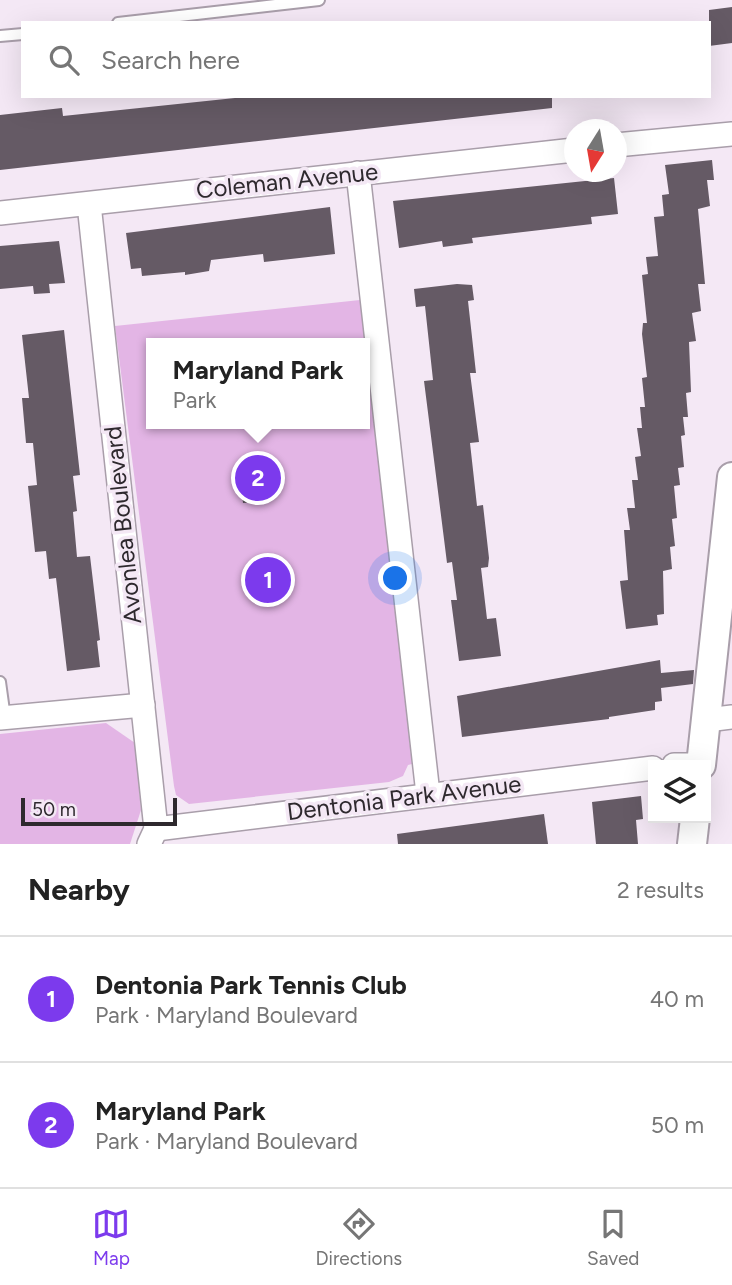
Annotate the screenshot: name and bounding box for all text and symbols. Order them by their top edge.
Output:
search box [21,21,711,98]
icon: search [45,41,83,79]
text: Search here [101,44,240,76]
north arrow [564,119,627,182]
street label: Coleman Avenue [195,157,379,204]
popup [146,338,370,429]
text: Maryland Park [173,354,343,386]
text: Park [173,386,216,414]
street label: Avonlea Boulevard [98,425,147,625]
pin: 2 [235,452,281,504]
pin: 1 [245,554,291,606]
your location [378,561,412,595]
map controls [648,760,711,823]
button: layers [648,760,711,823]
street label: Dentonia Park Avenue [285,769,523,826]
scale bar [21,795,177,827]
text: 50 m [32,798,76,821]
text: Nearby [28,871,130,908]
text: 2 results [617,876,704,904]
text: Dentonia Park Tennis Club [95,969,407,1001]
text: 1 [46,985,56,1013]
text: 40 m [650,985,704,1013]
text: Park · Maryland Boulevard [95,1001,358,1029]
text: Maryland Park [95,1095,266,1127]
text: 2 [44,1111,58,1139]
text: 50 m [651,1111,704,1139]
text: Park · Maryland Boulevard [95,1127,358,1155]
tab: Map [92,1205,130,1270]
tab: Directions [315,1205,402,1270]
tab: Saved [587,1205,639,1270]

